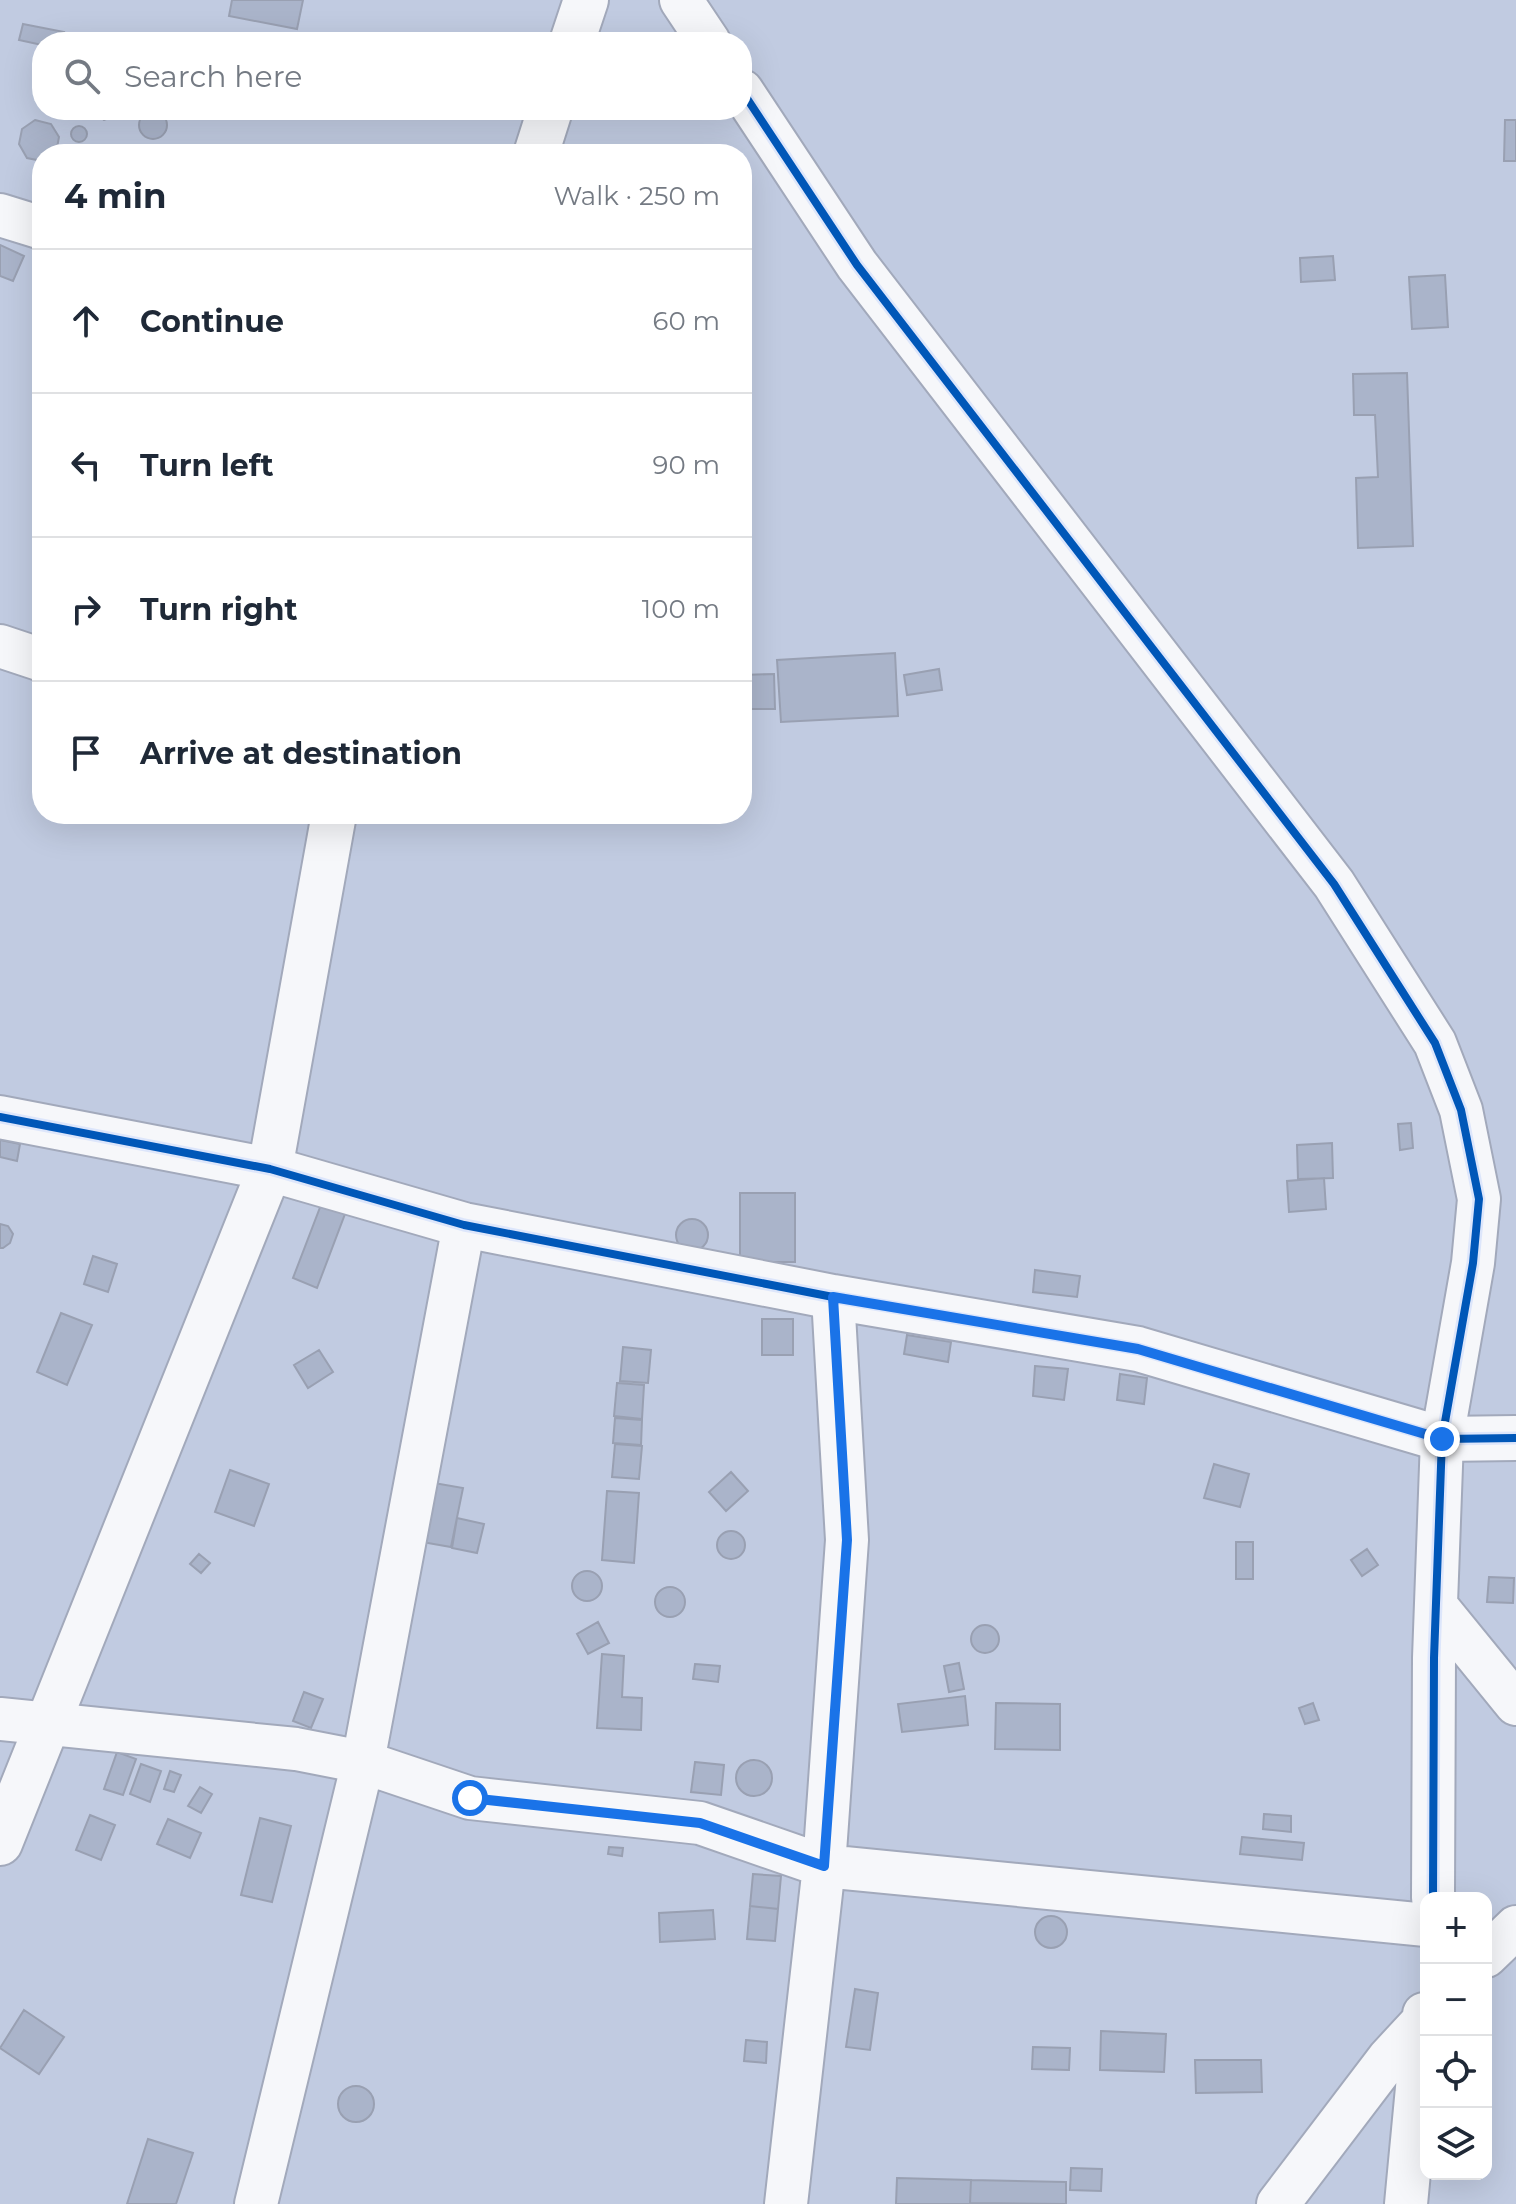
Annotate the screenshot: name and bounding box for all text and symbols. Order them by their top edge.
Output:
search box [32,32,752,120]
icon: search [60,54,104,98]
text: Search here [124,58,302,95]
text: 4 min [64,175,166,217]
text: Walk · 250 m [553,180,720,212]
icon: ahead [64,299,108,343]
text: Continue [140,303,284,340]
text: 60 m [653,305,720,337]
icon: left [64,443,108,487]
text: Turn left [140,447,273,484]
text: 90 m [653,449,720,481]
icon: right [64,587,108,631]
text: Turn right [140,591,297,628]
text: 100 m [642,593,720,625]
icon: arrive [64,731,108,775]
text: Arrive at destination [140,735,462,772]
route end [1424,1421,1460,1457]
route start [452,1780,488,1816]
map controls [1420,1892,1492,2180]
button: + [1420,1892,1492,1964]
button: − [1420,1964,1492,2036]
button: locate [1420,2036,1492,2108]
button: layers [1420,2108,1492,2180]

